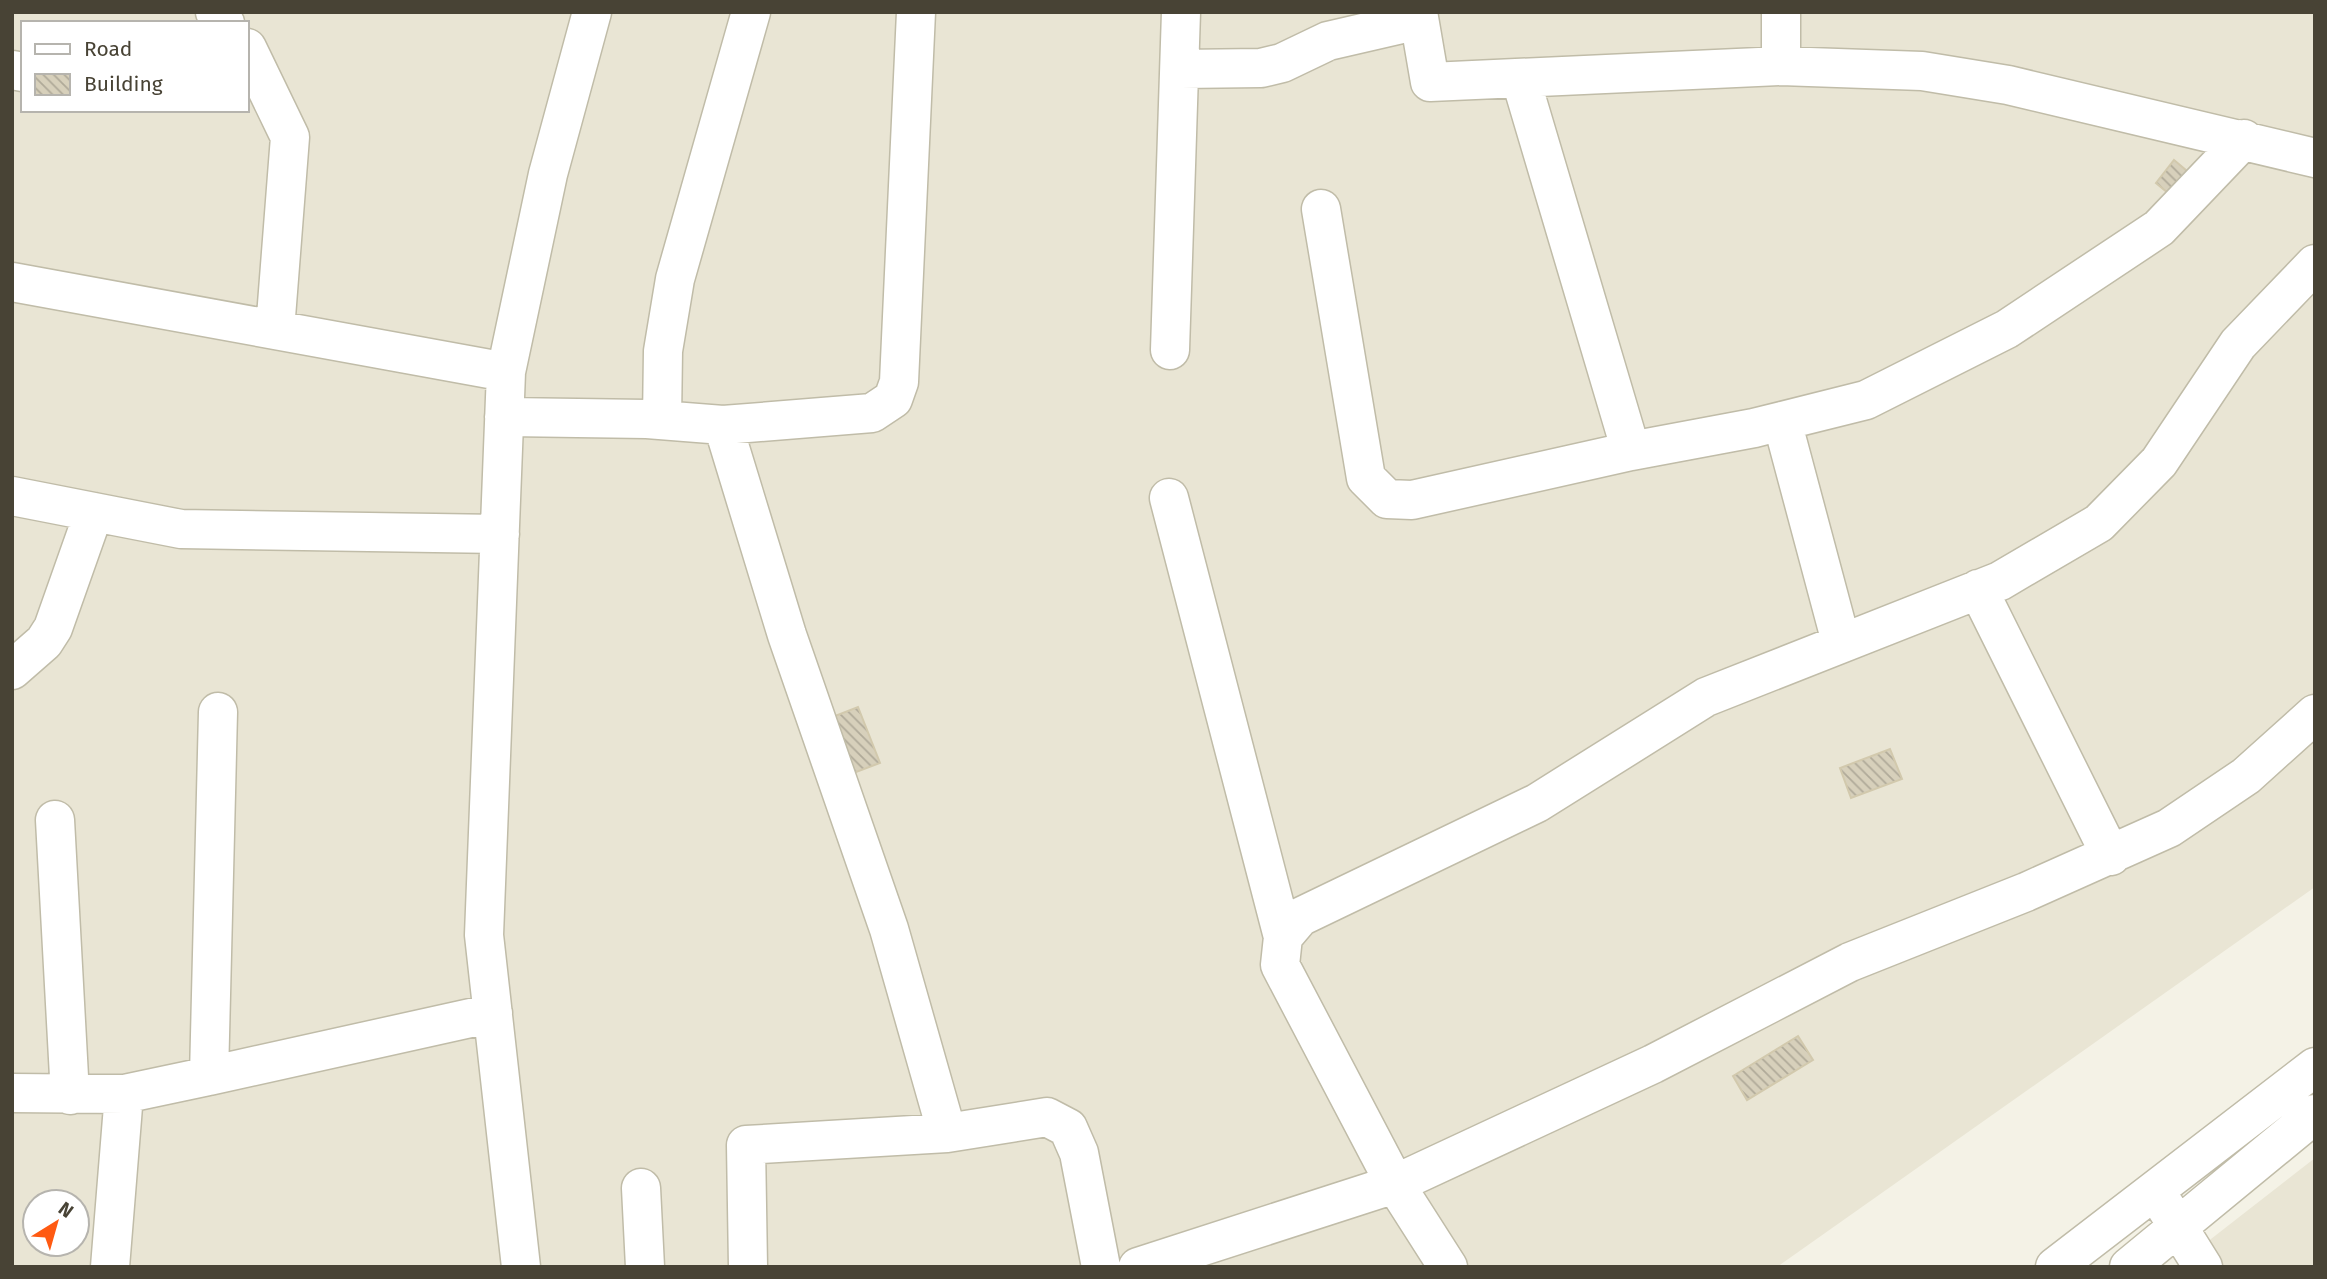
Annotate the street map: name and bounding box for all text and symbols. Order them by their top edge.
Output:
legend [21,21,248,112]
text: Road [84,36,132,62]
text: Building [84,71,163,97]
north arrow [21,1188,91,1258]
text: N [54,1197,78,1223]

